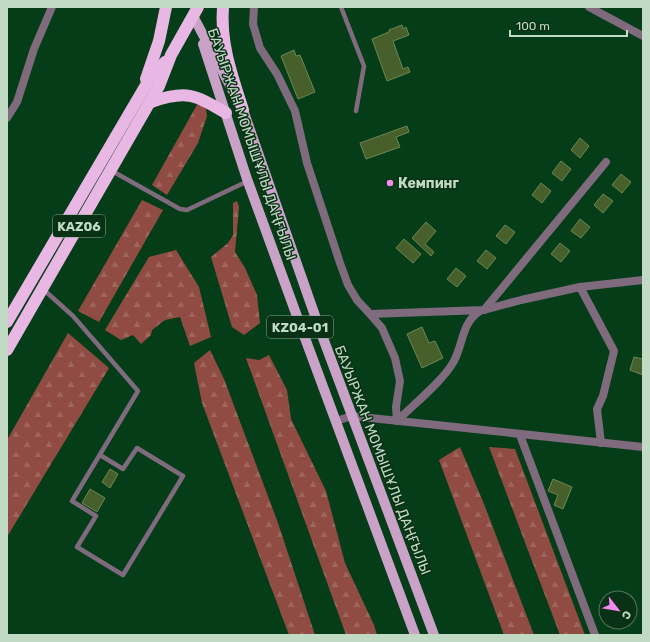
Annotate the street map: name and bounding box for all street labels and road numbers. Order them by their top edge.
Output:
street label: БАУЫРЖАН МОМЫШҰЛЫ ДАҢҒЫЛЫ [204,26,299,262]
road number: KАZ06 [53,215,105,237]
road number: KZ04-01 [267,316,333,338]
street label: БАУЫРЖАН МОМЫШҰЛЫ ДАҢҒЫЛЫ [331,343,434,577]

